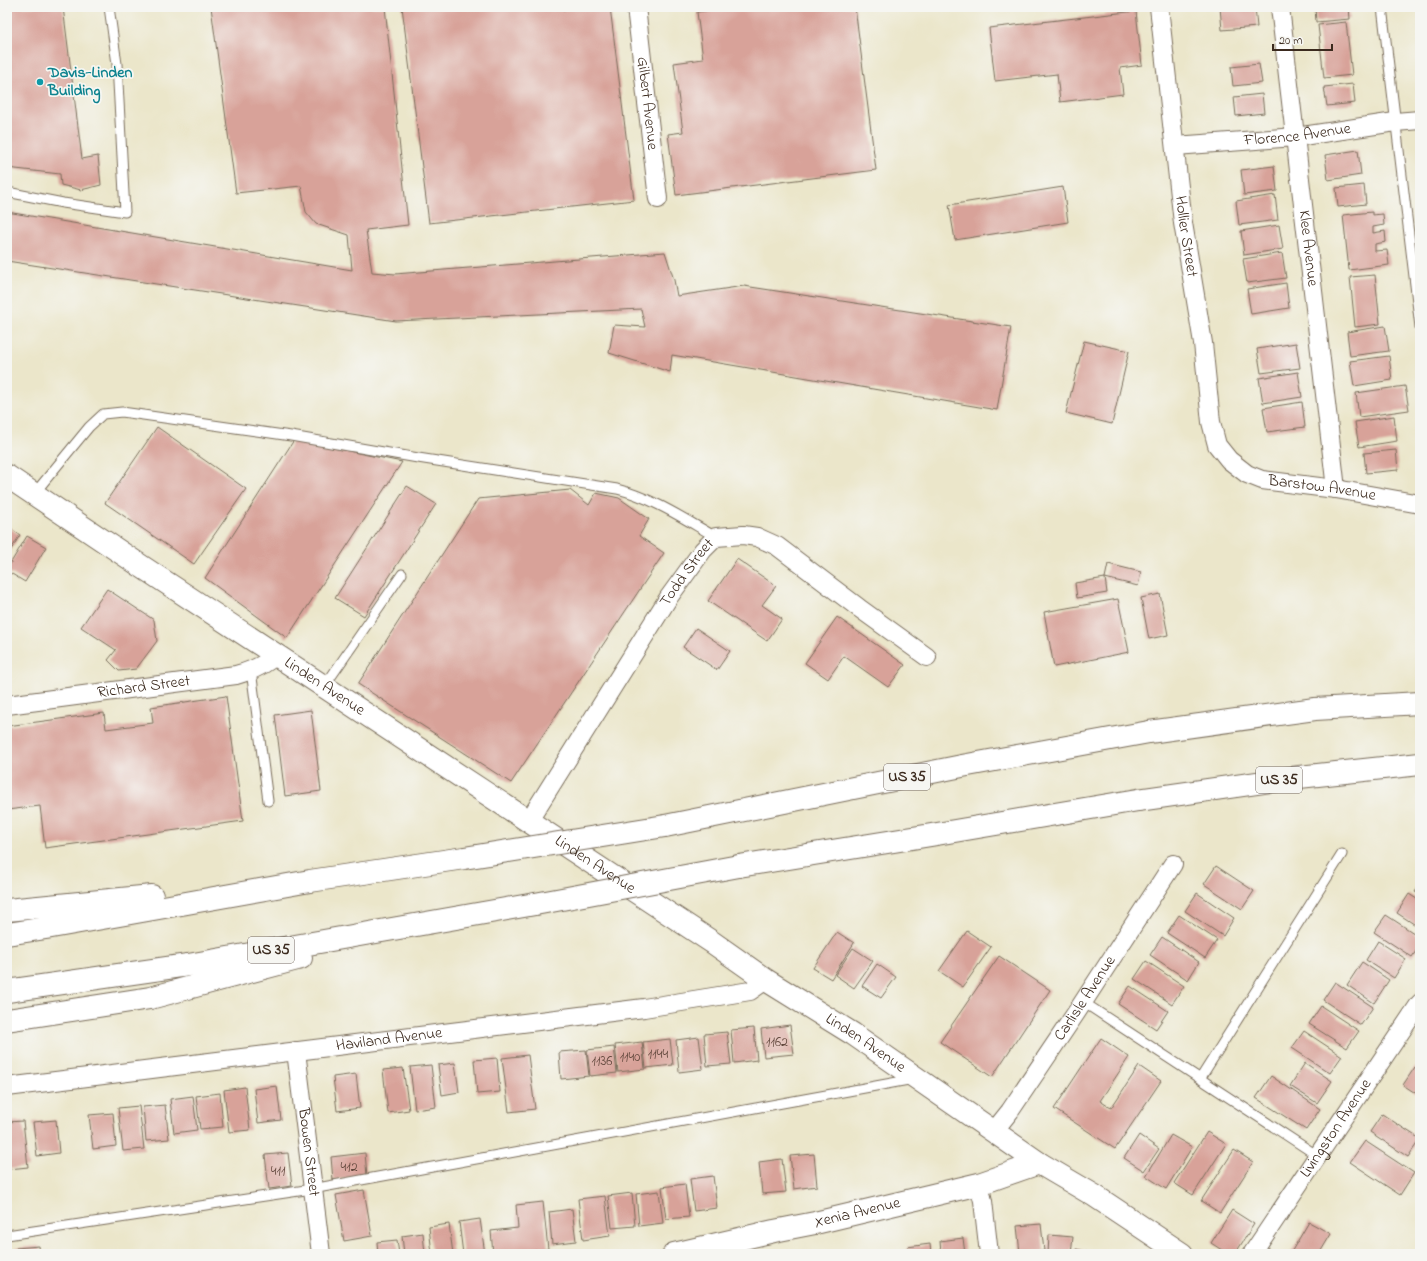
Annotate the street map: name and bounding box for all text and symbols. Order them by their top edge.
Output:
scale bar [1273,26,1332,52]
text: 20 m [1279,32,1302,50]
street label: Gilbert Avenue [630,56,664,152]
place label: Davis-Linden Building [47,61,132,104]
marker: Davis-Linden Building [35,77,45,87]
street label: Florence Avenue [1242,117,1353,153]
street label: Hollier Street [1168,195,1204,279]
street label: Klee Avenue [1292,209,1324,289]
street label: Barstow Avenue [1266,469,1379,508]
street label: Todd Street [654,533,720,611]
street label: Linden Avenue [279,651,370,723]
street label: Richard Street [96,669,192,705]
road number: US 35 [884,764,930,790]
road number: US 35 [1256,767,1302,793]
street label: Linden Avenue [550,829,641,901]
road number: US 35 [248,937,294,963]
street label: Carlisle Avenue [1048,950,1123,1046]
street label: Linden Avenue [820,1008,911,1080]
street label: Haviland Avenue [334,1021,445,1058]
house number: 1162 [766,1032,788,1053]
house number: 1144 [648,1044,668,1065]
house number: 1140 [620,1047,640,1068]
house number: 1136 [592,1051,612,1072]
street label: Livingston Avenue [1294,1074,1378,1183]
street label: Bowen Street [291,1106,326,1199]
house number: 412 [340,1157,358,1178]
house number: 411 [271,1161,286,1182]
street label: Xenia Avenue [812,1191,904,1235]

